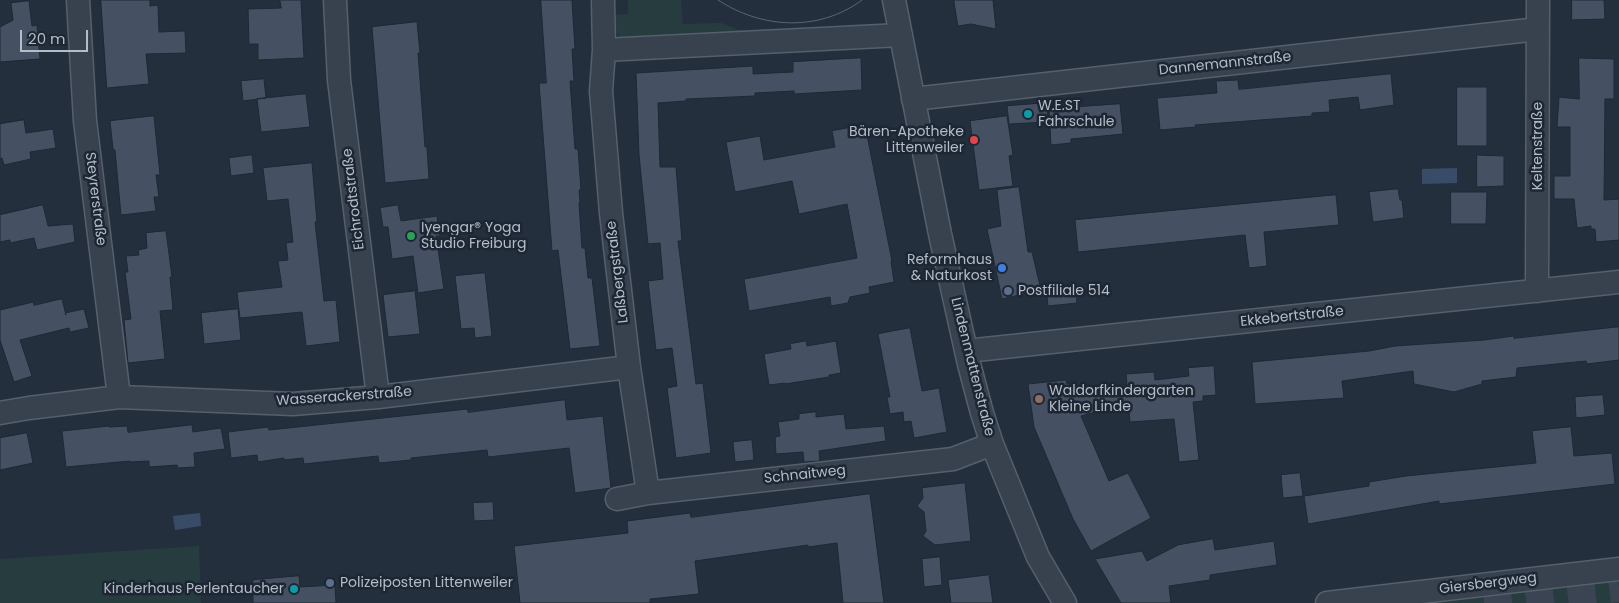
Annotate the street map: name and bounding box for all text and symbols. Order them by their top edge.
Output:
scale bar [22,20,90,52]
text: 20 m [28,28,66,49]
street label: Dannemannstraße [1158,49,1292,79]
place label: W.E.ST Fahrschule [1038,98,1115,130]
street label: Keltenstraße [1530,102,1546,190]
marker: W.E.ST Fahrschule [1022,108,1034,120]
place label: Bären-Apotheke Littenweiler [849,124,964,156]
marker: Bären-Apotheke Littenweiler [968,134,980,146]
street label: Eichrodtstraße [339,147,369,251]
street label: Steyrerstraße [81,151,109,247]
place label: Iyengar® Yoga Studio Freiburg [421,220,526,252]
street label: Laßbergstraße [603,220,633,324]
marker: Iyengar® Yoga Studio Freiburg [405,230,417,242]
place label: Reformhaus & Naturkost [907,252,992,284]
marker: Reformhaus & Naturkost [996,262,1008,274]
place label: Postfiliale 514 [1018,283,1110,299]
marker: Postfiliale 514 [1002,285,1014,297]
street label: Lindenmattenstraße [947,296,997,438]
street label: Ekkebertstraße [1239,303,1345,331]
place label: Waldorfkindergarten Kleine Linde [1049,383,1194,416]
street label: Wasserackerstraße [276,384,412,410]
marker: Waldorfkindergarten Kleine Linde [1033,393,1045,405]
street label: Schnaitweg [763,462,847,488]
street label: Giersbergweg [1438,570,1538,598]
place label: Polizeiposten Littenweiler [340,575,513,591]
marker: Polizeiposten Littenweiler [324,577,336,589]
place label: Kinderhaus Perlentaucher [103,581,284,597]
marker: Kinderhaus Perlentaucher [288,583,300,595]

